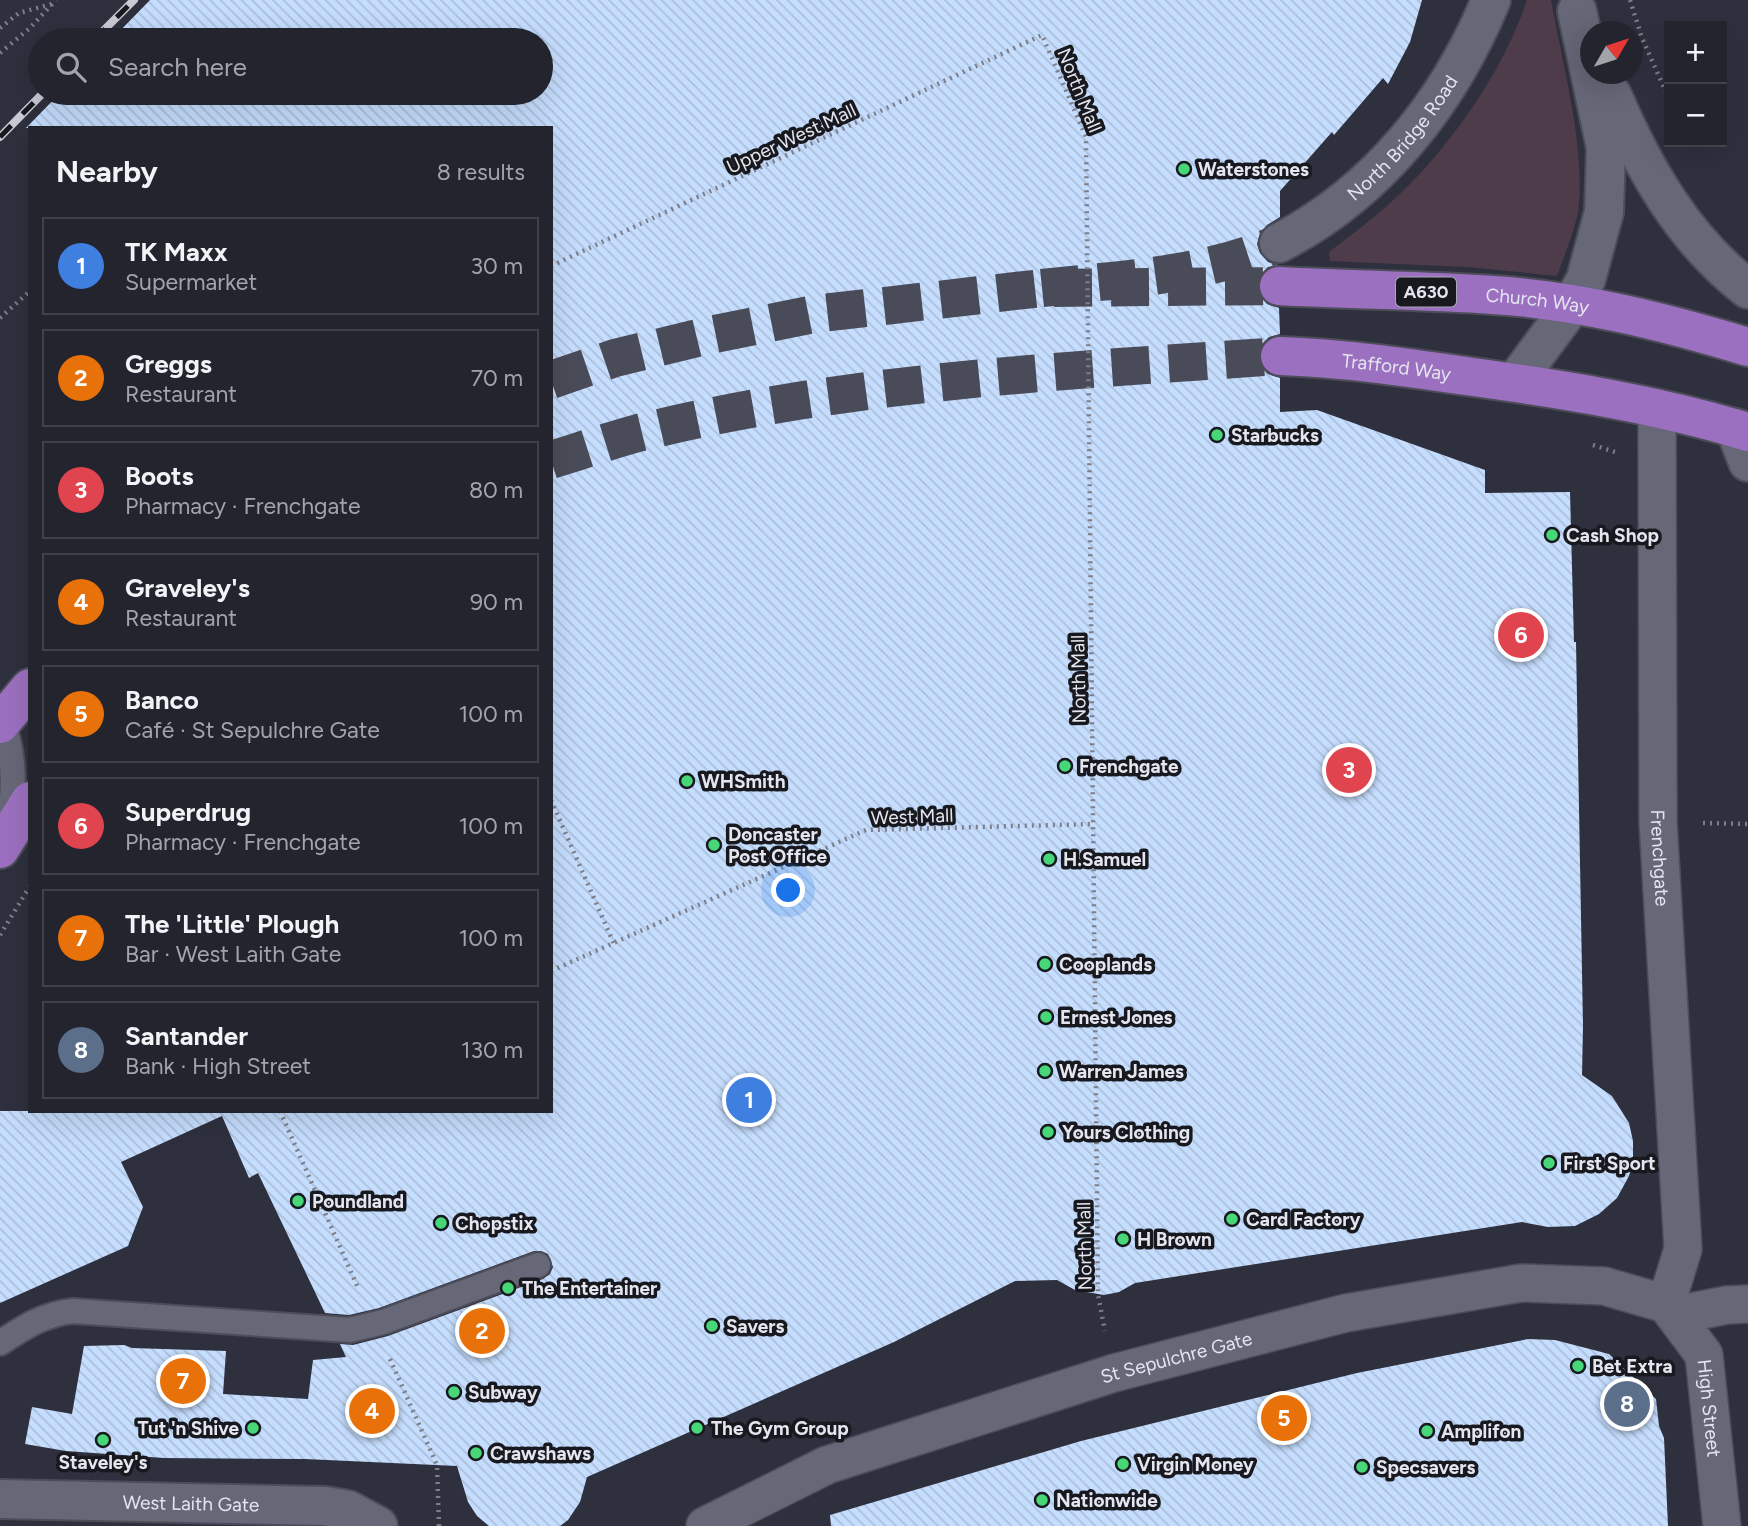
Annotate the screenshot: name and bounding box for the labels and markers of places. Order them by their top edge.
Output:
place label: Waterstones [1198,158,1309,181]
marker: Waterstones [1176,161,1192,177]
place label: Starbucks [1231,424,1319,447]
marker: Starbucks [1209,427,1225,443]
place label: Cash Shop [1566,524,1659,547]
marker: Cash Shop [1544,527,1560,543]
pin: 6 [1498,609,1544,661]
pin: 3 [1326,744,1372,796]
place label: Frenchgate [1079,755,1179,778]
marker: Frenchgate [1057,758,1073,774]
place label: WHSmith [701,770,786,793]
marker: WHSmith [679,773,695,789]
place label: Doncaster Post Office [728,823,828,868]
marker: Doncaster Post Office [706,837,722,853]
place label: H.Samuel [1063,848,1146,871]
marker: H.Samuel [1041,851,1057,867]
place label: Cooplands [1059,953,1152,976]
marker: Cooplands [1037,956,1053,972]
place label: Ernest Jones [1060,1006,1173,1029]
marker: Ernest Jones [1038,1009,1054,1025]
place label: Warren James [1059,1060,1184,1083]
marker: Warren James [1037,1063,1053,1079]
pin: 1 [726,1074,772,1126]
place label: Yours Clothing [1062,1121,1190,1144]
marker: Yours Clothing [1040,1124,1056,1140]
place label: First Sport [1563,1152,1656,1175]
marker: First Sport [1541,1155,1557,1171]
place label: Poundland [312,1190,404,1213]
marker: Poundland [290,1193,306,1209]
place label: Card Factory [1246,1208,1361,1231]
marker: Card Factory [1224,1211,1240,1227]
place label: Chopstix [455,1212,534,1235]
marker: Chopstix [433,1215,449,1231]
place label: H Brown [1137,1228,1212,1251]
marker: H Brown [1115,1231,1131,1247]
place label: The Entertainer [522,1277,657,1300]
marker: The Entertainer [500,1280,516,1296]
pin: 2 [459,1305,505,1357]
place label: Savers [726,1315,784,1338]
marker: Savers [704,1318,720,1334]
pin: 7 [160,1355,206,1407]
place label: Bet Extra [1592,1355,1673,1378]
marker: Bet Extra [1570,1358,1586,1374]
pin: 8 [1604,1378,1650,1430]
place label: Subway [468,1381,538,1404]
marker: Subway [446,1384,462,1400]
pin: 4 [349,1385,395,1437]
pin: 5 [1261,1392,1307,1444]
place label: Tut 'n Shive [138,1417,239,1440]
place label: The Gym Group [711,1417,849,1440]
marker: Tut 'n Shive [245,1420,261,1436]
marker: The Gym Group [689,1420,705,1436]
place label: Amplifon [1441,1420,1521,1443]
marker: Amplifon [1419,1423,1435,1439]
marker: Staveley's [95,1432,111,1448]
place label: Crawshaws [490,1442,591,1465]
marker: Crawshaws [468,1445,484,1461]
place label: Staveley's [59,1451,148,1474]
place label: Virgin Money [1137,1453,1254,1476]
marker: Virgin Money [1115,1456,1131,1472]
place label: Specsavers [1376,1456,1476,1479]
marker: Specsavers [1354,1459,1370,1475]
place label: Nationwide [1056,1489,1158,1512]
marker: Nationwide [1034,1492,1050,1508]

